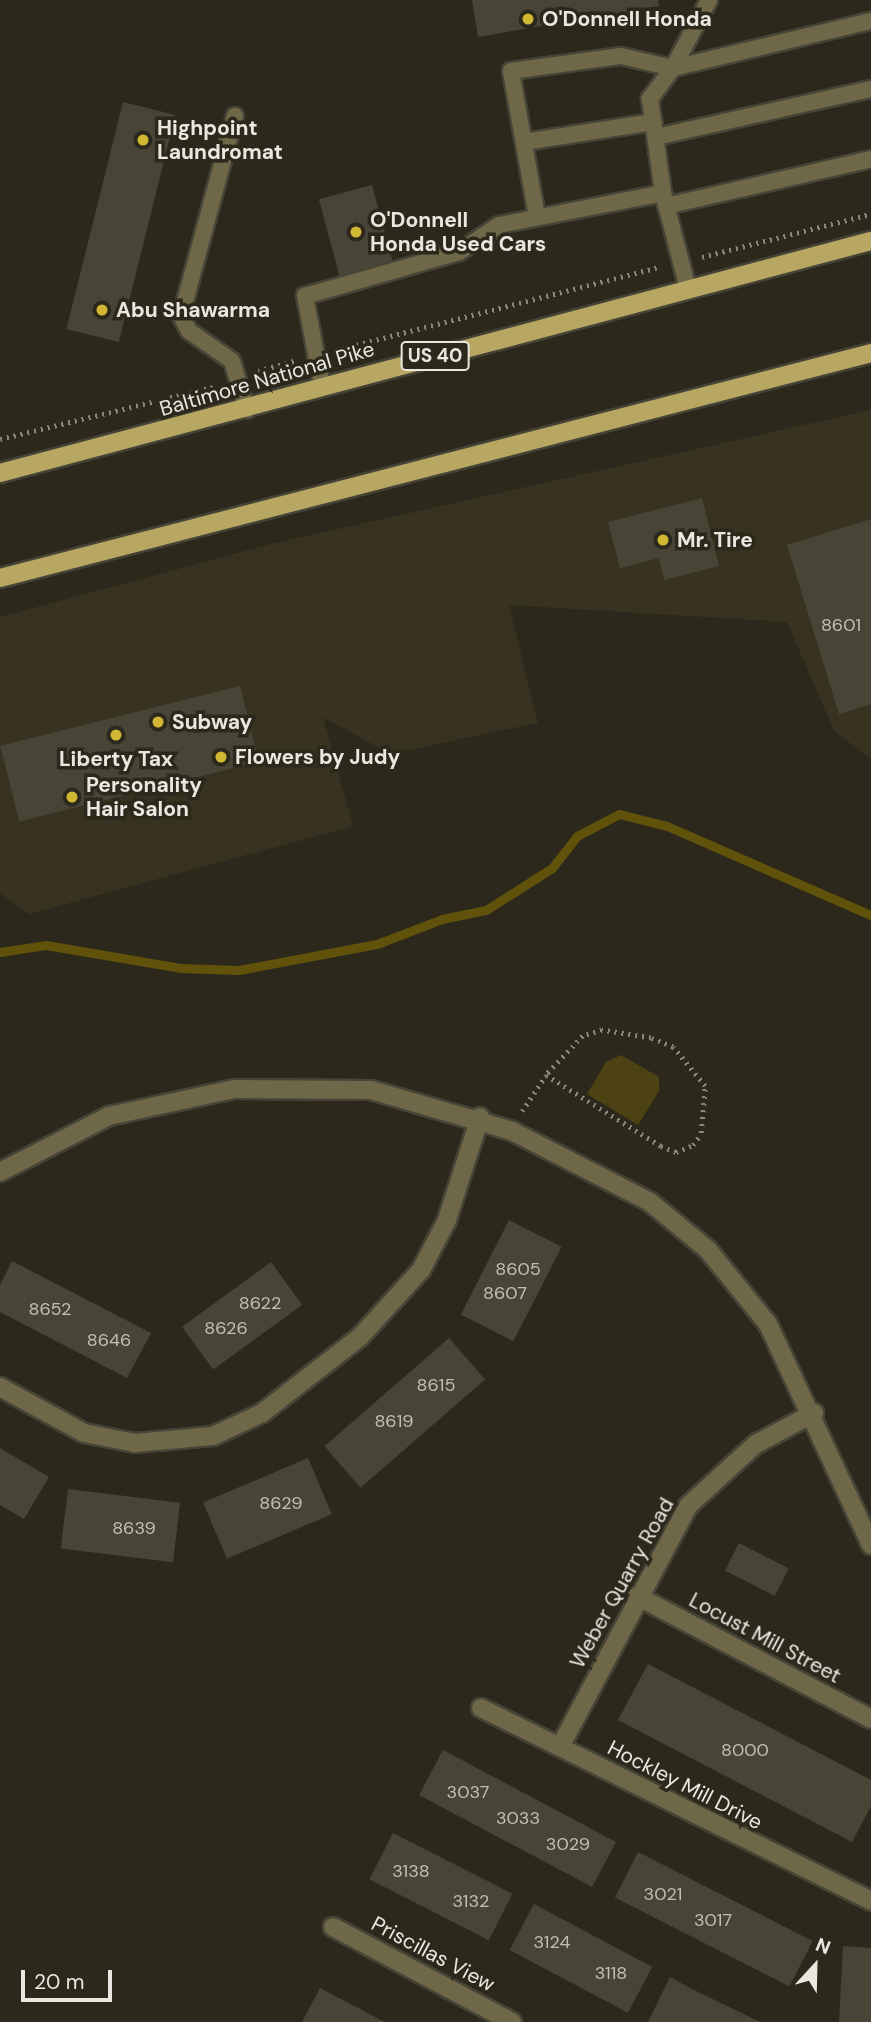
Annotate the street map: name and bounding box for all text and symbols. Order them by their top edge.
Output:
place label: O'Donnell Honda [542,6,712,32]
marker: O'Donnell Honda [520,11,536,27]
place label: Highpoint Laundromat [157,115,283,165]
marker: Highpoint Laundromat [135,132,151,148]
place label: O'Donnell Honda Used Cars [370,207,546,257]
marker: O'Donnell Honda Used Cars [348,224,364,240]
place label: Abu Shawarma [116,297,270,323]
marker: Abu Shawarma [94,302,110,318]
street label: Baltimore National Pike [157,336,377,422]
road number: US 40 [400,340,470,372]
place label: Mr. Tire [677,527,753,553]
marker: Mr. Tire [655,532,671,548]
house number: 8601 [821,614,861,636]
place label: Subway [172,709,252,735]
marker: Subway [150,714,166,730]
marker: Liberty Tax [108,727,124,743]
place label: Flowers by Judy [235,744,400,770]
place label: Liberty Tax [59,746,173,772]
marker: Flowers by Judy [213,749,229,765]
place label: Personality Hair Salon [86,772,202,822]
marker: Personality Hair Salon [64,789,80,805]
house number: 8605 [495,1258,541,1280]
house number: 8607 [483,1282,527,1304]
house number: 8622 [239,1292,281,1314]
house number: 8652 [29,1298,71,1320]
house number: 8626 [204,1317,248,1339]
house number: 8646 [87,1329,131,1351]
house number: 8615 [417,1374,455,1396]
house number: 8619 [374,1410,414,1432]
house number: 8629 [259,1492,303,1514]
street label: Weber Quarry Road [565,1493,679,1673]
house number: 8639 [112,1517,156,1539]
street label: Locust Mill Street [685,1587,845,1689]
street label: Hockley Mill Drive [603,1735,767,1835]
house number: 8000 [721,1739,769,1761]
house number: 3037 [447,1781,489,1803]
house number: 3033 [496,1807,540,1829]
house number: 3029 [546,1833,590,1855]
house number: 3138 [392,1860,430,1882]
house number: 3021 [644,1883,682,1905]
house number: 3132 [453,1890,489,1912]
house number: 3017 [694,1909,732,1931]
street label: Priscillas View [367,1911,499,1997]
house number: 3124 [534,1931,570,1953]
north arrow [780,1931,850,2001]
text: N [812,1932,834,1960]
scale bar [24,1955,116,1999]
house number: 3118 [595,1962,627,1984]
text: 20 m [34,1968,85,1996]

